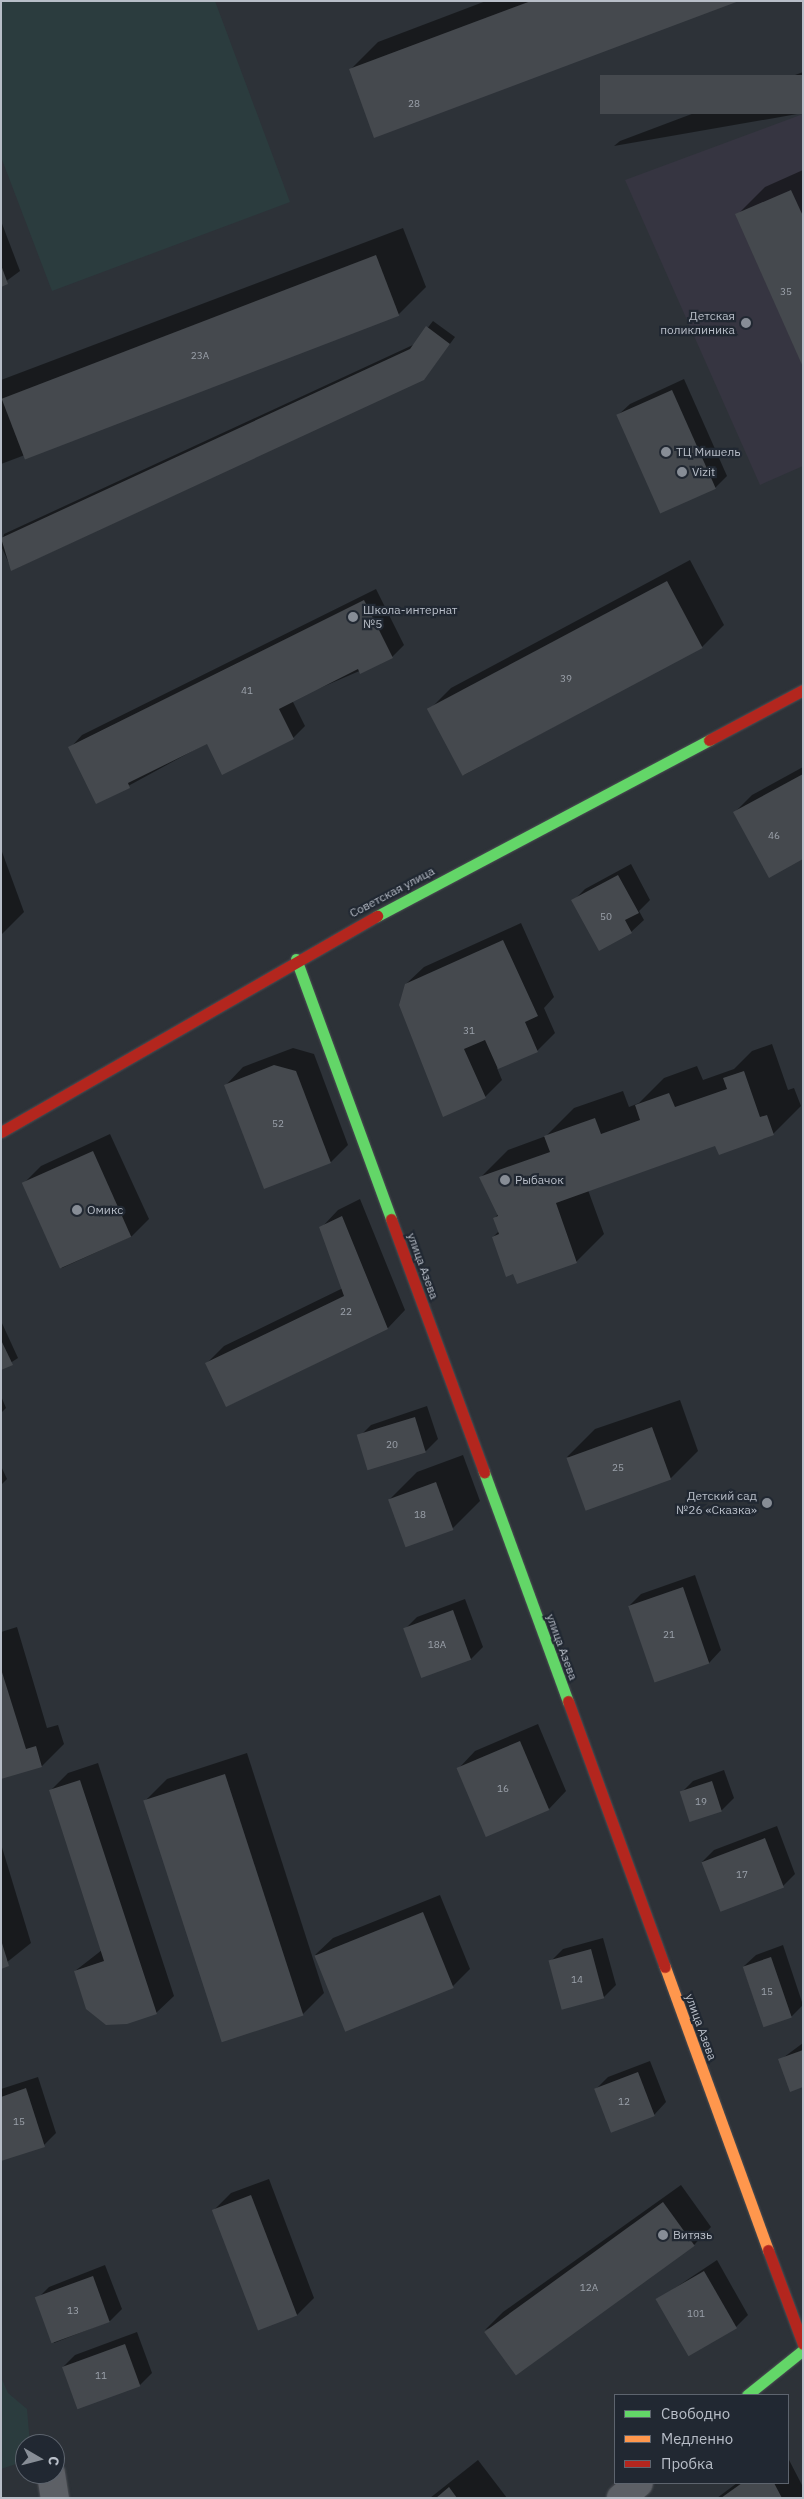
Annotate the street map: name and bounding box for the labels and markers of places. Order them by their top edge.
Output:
place label: Детская поликлиника [660,309,735,337]
marker: Детская поликлиника [739,316,753,330]
place label: ТЦ Мишель [676,445,740,459]
marker: ТЦ Мишель [660,446,672,458]
place label: Vizit [692,465,715,479]
marker: Vizit [676,466,688,478]
place label: Школа-интернат №5 [363,603,458,631]
marker: Школа-интернат №5 [347,611,359,623]
place label: Рыбачок [515,1173,564,1187]
marker: Рыбачок [499,1174,511,1186]
place label: Омикс [87,1203,123,1217]
marker: Омикс [71,1204,83,1216]
place label: Детский сад №26 «Сказка» [676,1489,757,1517]
marker: Детский сад №26 «Сказка» [761,1497,773,1509]
place label: Витязь [673,2228,712,2242]
marker: Витязь [657,2229,669,2241]

